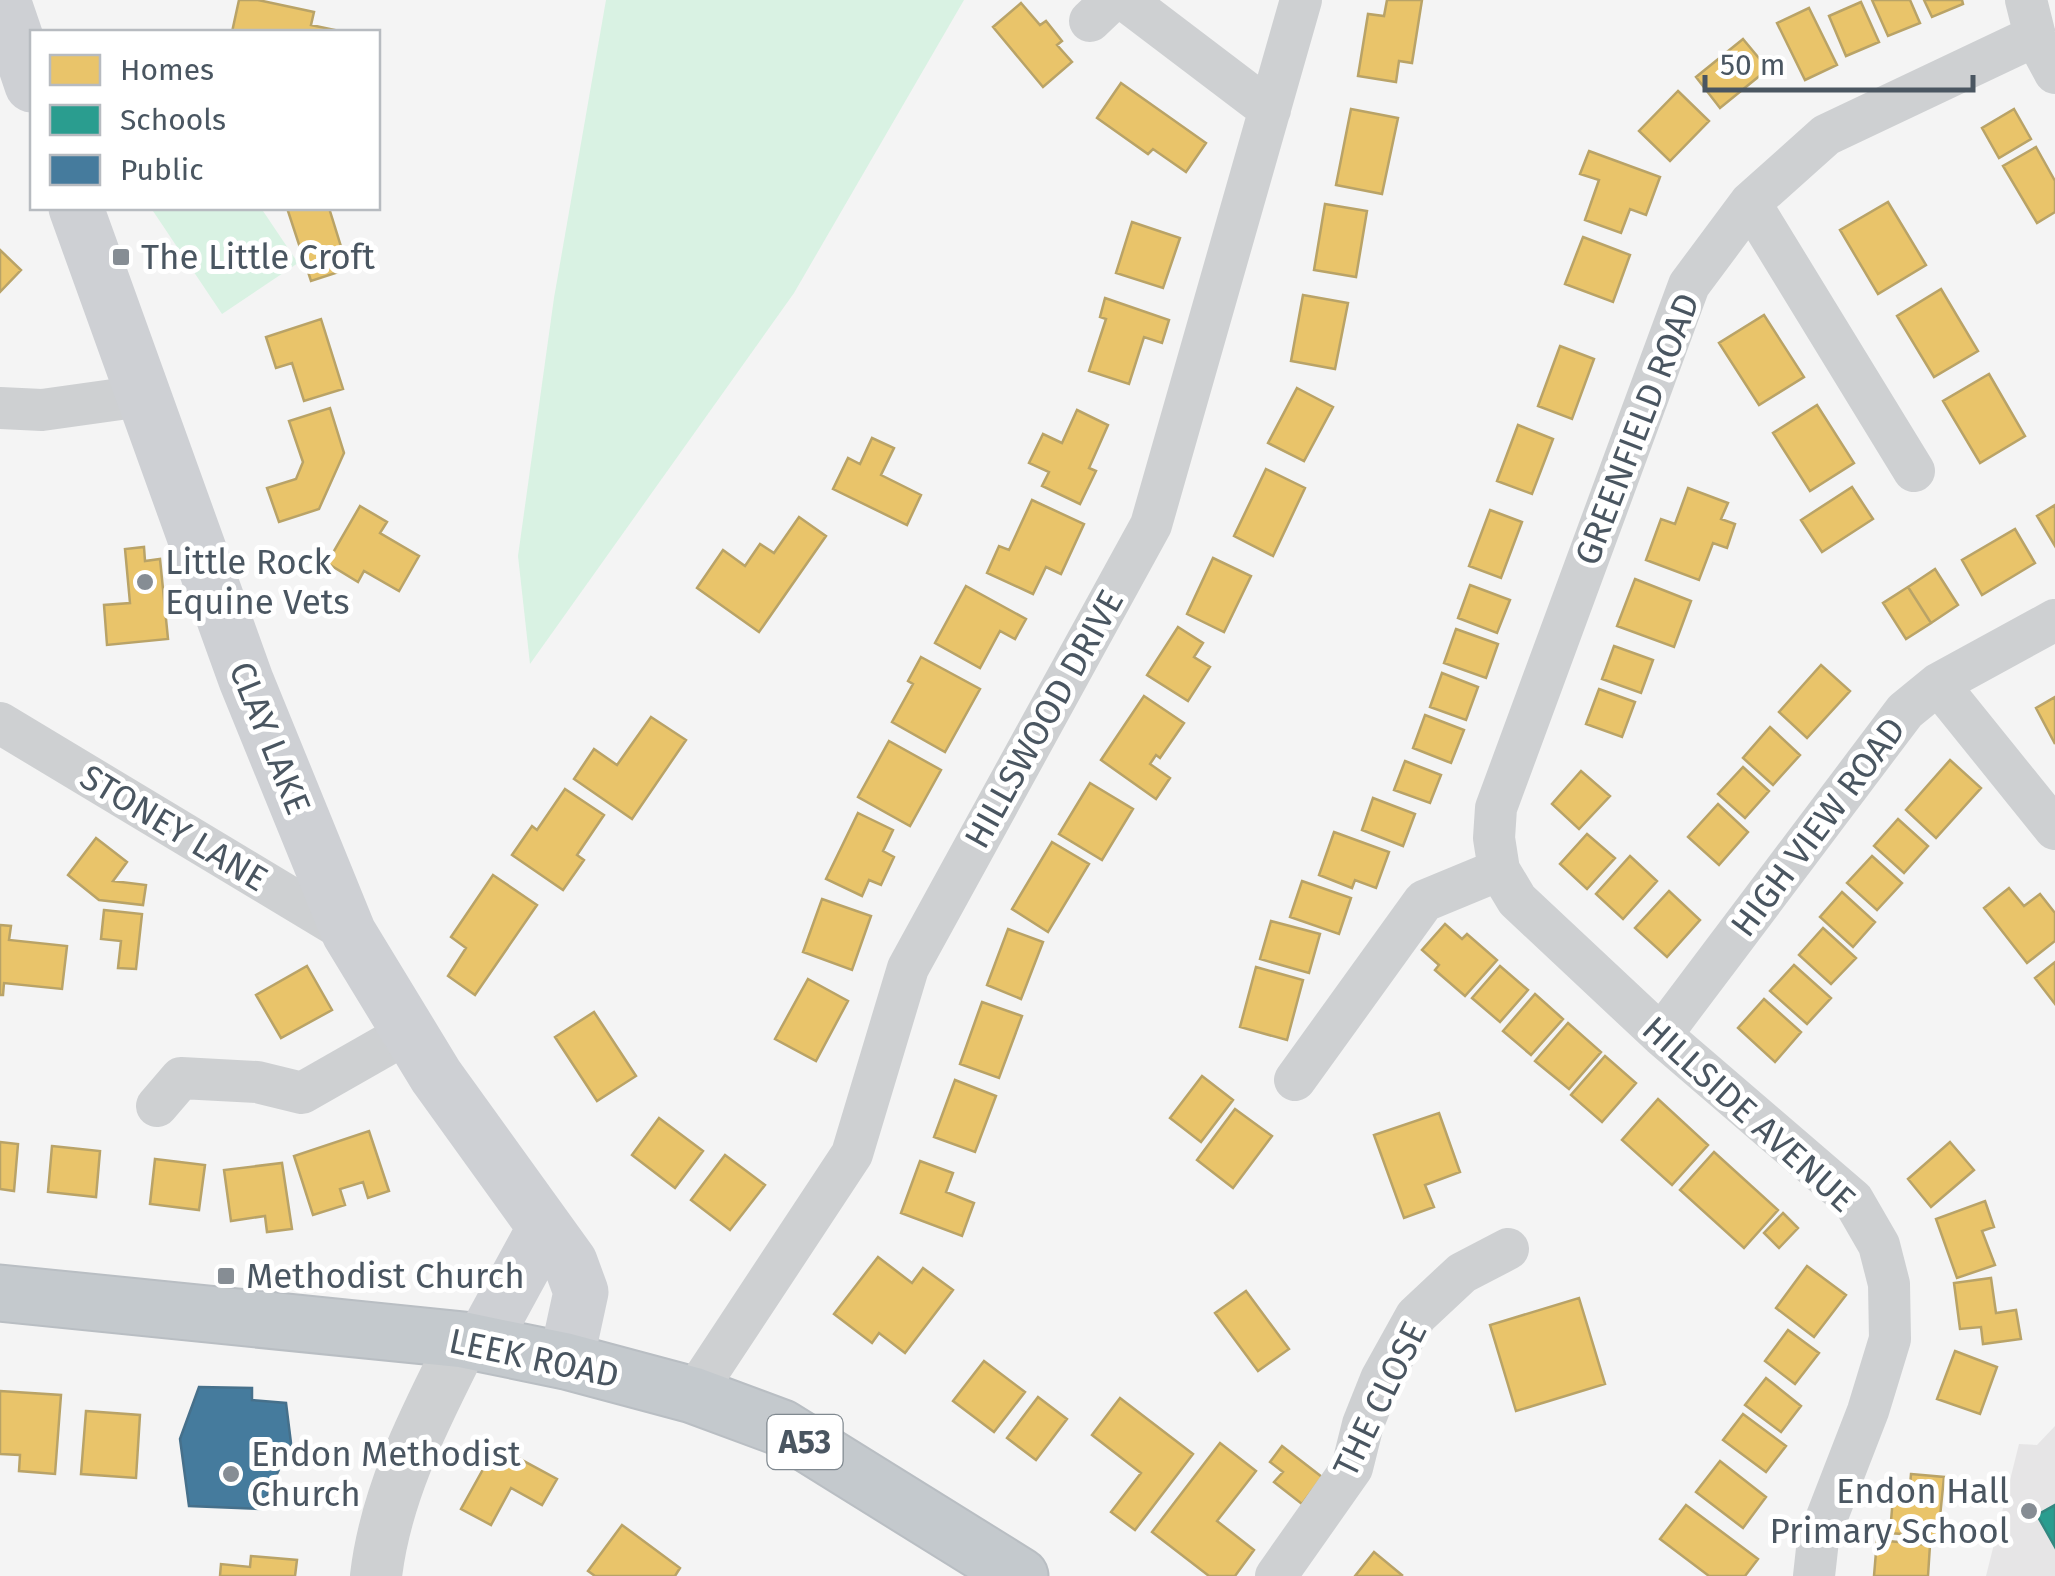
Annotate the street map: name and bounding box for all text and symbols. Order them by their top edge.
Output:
legend [30,30,380,210]
scale bar [1705,30,1972,92]
text: 50 m [1720,47,1785,83]
text: Homes [120,52,214,88]
text: Schools [120,102,226,138]
text: Public [120,152,204,188]
place label: The Little Croft [141,236,375,278]
marker: The Little Croft [110,246,132,268]
street label: GREENFIELD ROAD [1566,287,1708,571]
place label: Little Rock Equine Vets [165,541,350,623]
marker: Little Rock Equine Vets [134,571,156,593]
street label: HILLSWOOD DRIVE [956,583,1132,855]
street label: CLAY LAKE [220,656,320,820]
street label: HIGH VIEW ROAD [1722,709,1914,945]
street label: STONEY LANE [73,756,275,900]
street label: HILLSIDE AVENUE [1634,1007,1864,1221]
place label: Methodist Church [246,1255,525,1297]
marker: Methodist Church [215,1265,237,1287]
street label: THE CLOSE [1324,1315,1436,1483]
street label: LEEK ROAD [445,1320,623,1396]
road number: A53 [768,1415,842,1469]
place label: Endon Methodist Church [251,1433,521,1515]
marker: Endon Methodist Church [220,1463,242,1485]
place label: Endon Hall Primary School [1769,1470,2009,1552]
marker: Endon Hall Primary School [2018,1500,2040,1522]

